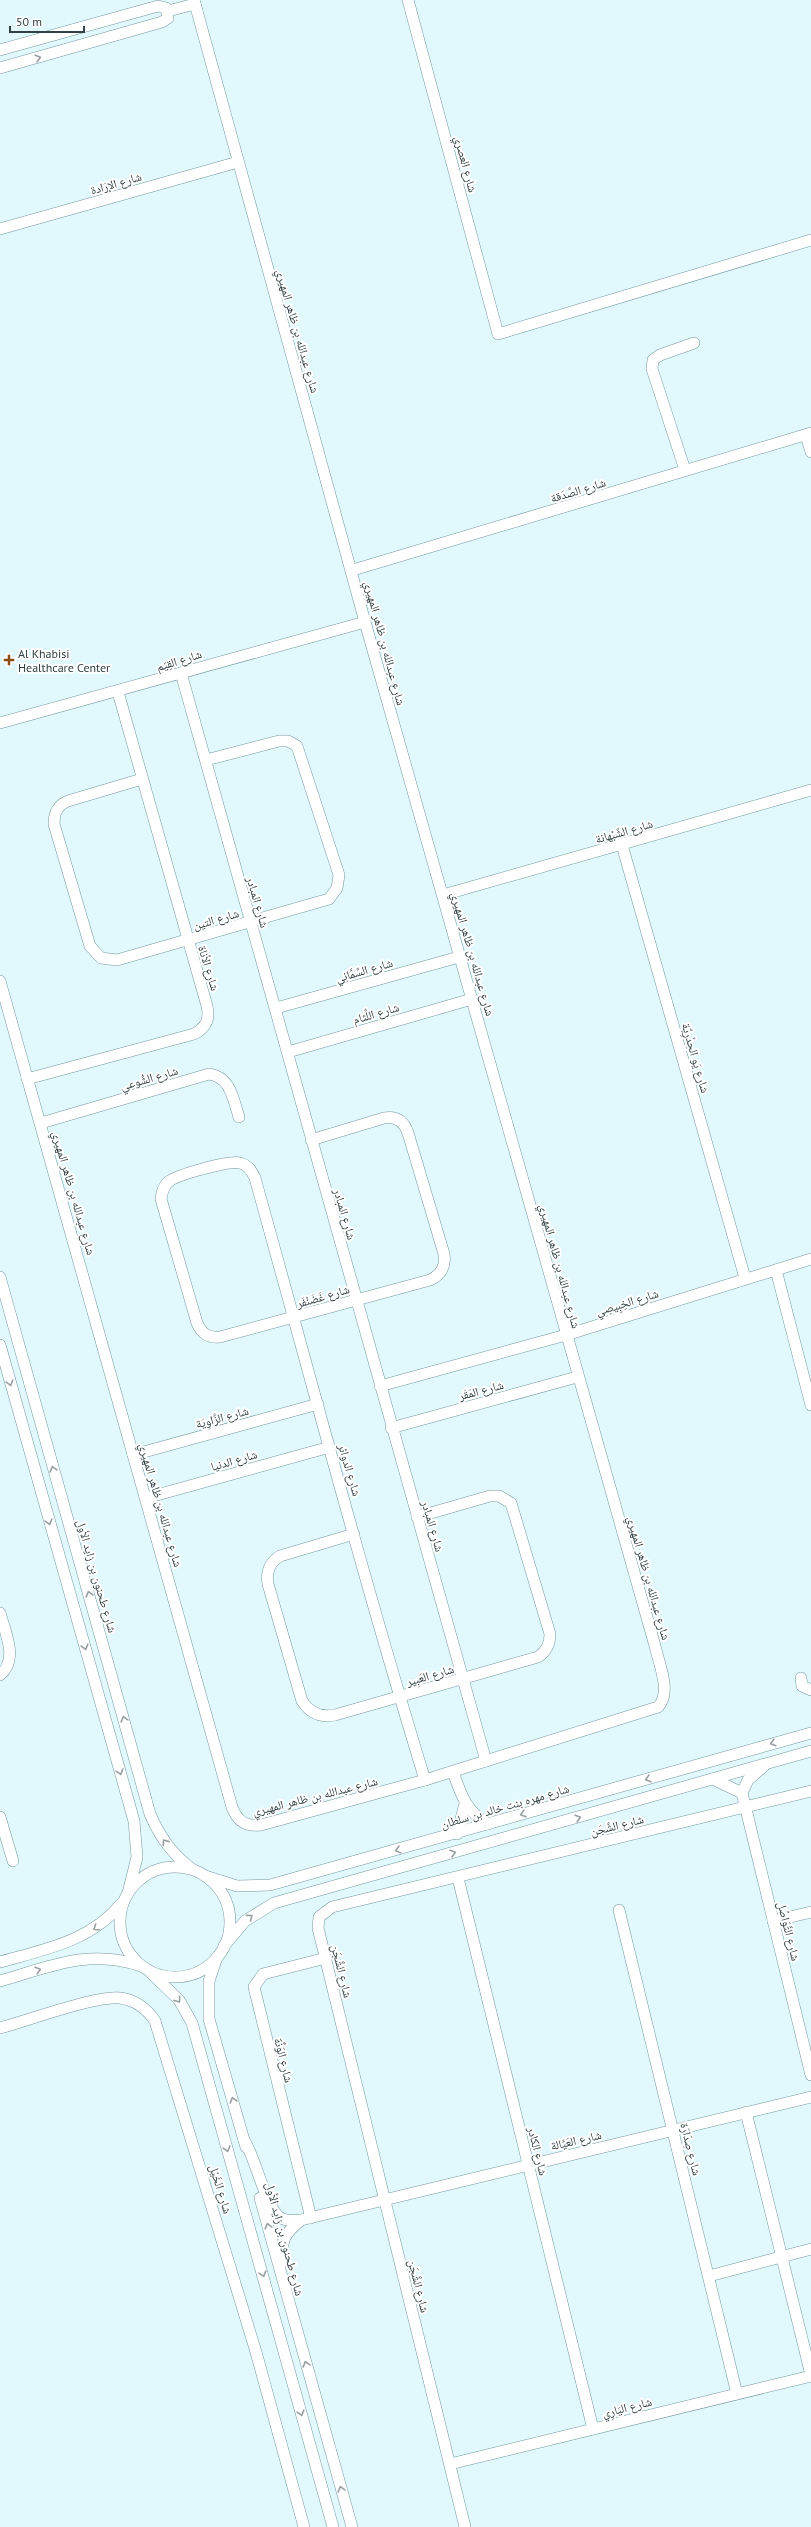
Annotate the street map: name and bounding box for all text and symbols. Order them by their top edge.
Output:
scale bar [10,8,84,34]
text: 50 m [16,14,42,29]
one-way arrow [34,54,41,63]
street label: شارع العصري [448,134,481,195]
street label: شارع الإرَادة [89,169,144,198]
street label: شارع عبدالله بن ظاهر المهيري [270,267,323,396]
street label: شارع الصَّدَقة [549,474,608,506]
street label: شارع عبدالله بن ظاهر المهيري [358,579,409,708]
place label: Al Khabisi Healthcare Center [18,646,110,675]
street label: شارع القِيَم [154,646,204,675]
marker: Al Khabisi Healthcare Center [3,654,15,666]
street label: شارع الشَّبْهانة [593,816,655,847]
street label: شارع المبادر [242,874,272,930]
street label: شارع عبدالله بن ظاهر المهيري [445,890,498,1019]
street label: شارع التين [191,905,241,934]
street label: شارع الأناة [194,944,223,993]
street label: شارع السِّمَّانِي [334,955,395,988]
street label: شارع اللِّثام [351,999,401,1028]
street label: شارع يَو الحِدْرِيَّة [677,1021,713,1095]
street label: شارع الشُّوعِي [118,1063,181,1096]
street label: شارع عبدالله بن ظاهر المهيري [46,1129,99,1258]
street label: شارع المبادر [329,1186,359,1242]
street label: شارع عبدالله بن ظاهر المهيري [533,1202,584,1331]
street label: شارع غَضَنْفَر [294,1281,352,1312]
street label: شارع الخِبِيصِي [594,1285,661,1322]
street label: شارع المَقَر [456,1377,505,1404]
one-way arrow [6,1380,14,1386]
street label: شارع الزَّاوِيَة [194,1403,251,1433]
street label: شارع عبدالله بن ظاهر المهيري [133,1441,186,1570]
street label: شارع الدوائر [334,1441,365,1498]
street label: شارع الدنيا [209,1446,259,1475]
one-way arrow [50,1466,58,1472]
street label: شارع المبادر [417,1498,447,1554]
street label: شارع عبدالله بن ظاهر المهيري [621,1514,674,1643]
one-way arrow [44,1518,53,1525]
street label: شارع طحنون بن زايد الأول [73,1518,120,1635]
one-way arrow [85,1591,93,1597]
one-way arrow [80,1643,89,1650]
street label: شارع العَبِير [403,1661,456,1691]
one-way arrow [120,1716,129,1723]
one-way arrow [770,1738,777,1747]
one-way arrow [115,1768,124,1775]
street label: شارع عبدالله بن ظاهر المهيري [251,1773,380,1822]
one-way arrow [645,1774,652,1783]
street label: شارع مهره بنت خالد بن سلطان [439,1780,571,1832]
one-way arrow [520,1809,527,1818]
street label: شارع الشَّجَن [589,1811,646,1840]
one-way arrow [574,1814,581,1823]
one-way arrow [162,1839,170,1846]
one-way arrow [395,1845,402,1854]
one-way arrow [450,1850,456,1858]
street label: شارع التَّوَاصُل [773,1900,804,1963]
one-way arrow [245,1915,252,1922]
one-way arrow [93,1923,100,1931]
street label: شارع الشَّجَن [327,1943,356,2000]
one-way arrow [34,1966,41,1975]
one-way arrow [173,1996,181,2003]
street label: شارع الوَنَّة [270,2036,297,2084]
one-way arrow [229,2097,238,2104]
street label: شارع صِدَارَة [676,2121,705,2177]
street label: شارع الكادر [524,2124,551,2177]
street label: شارع العَيَّالة [549,2127,603,2154]
one-way arrow [223,2146,231,2153]
street label: شارع الخَيْل [205,2163,236,2216]
street label: شارع طحنون بن زايد الأول [262,2180,307,2298]
one-way arrow [264,2222,273,2229]
street label: شارع الشَّجَن [404,2258,433,2315]
one-way arrow [258,2271,266,2278]
one-way arrow [302,2361,311,2368]
street label: شارع اليَارِي [601,2394,654,2423]
one-way arrow [296,2409,305,2416]
one-way arrow [338,2486,346,2493]

